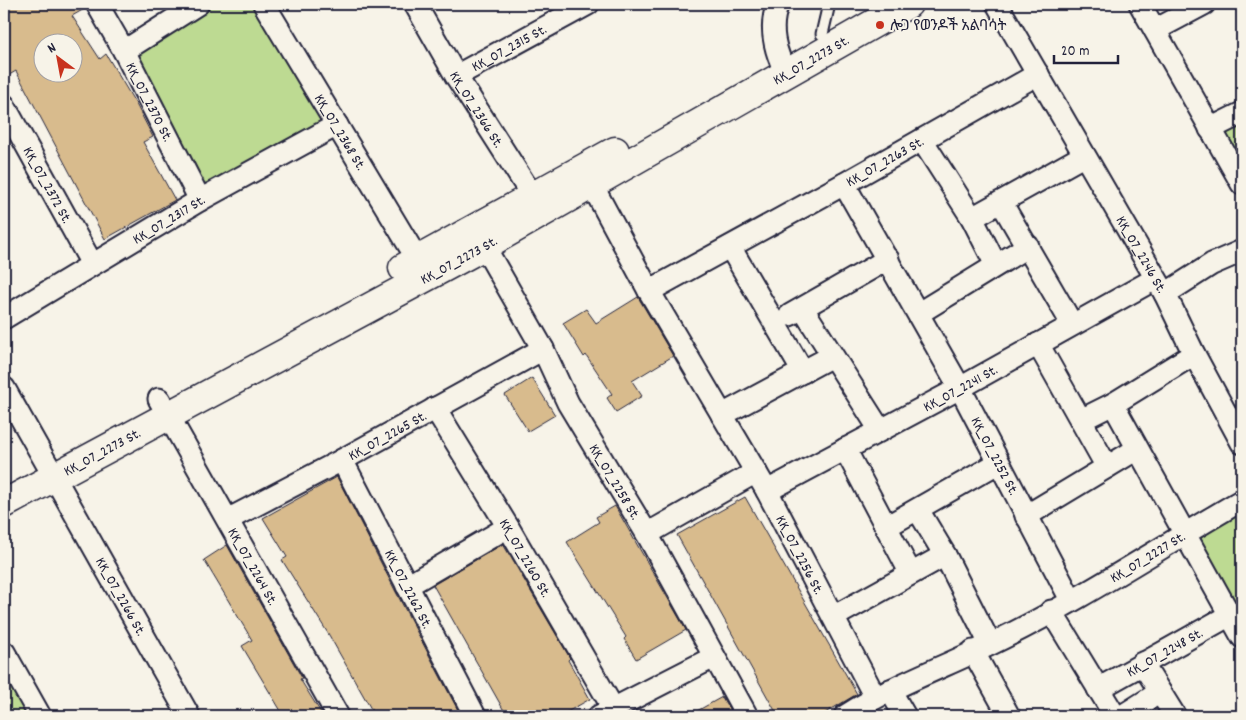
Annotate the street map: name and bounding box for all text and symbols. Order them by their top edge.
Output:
place label: ሎጋ የወንዶች አልባሳት [890,16,1006,38]
marker: ሎጋ የወንዶች አልባሳት [874,19,886,31]
street label: KK_07_2315 St. [468,20,551,79]
street label: KK_07_2273 St. [769,31,854,92]
north arrow [32,32,82,82]
scale bar [1054,32,1117,64]
text: N [44,38,60,59]
text: 20 m [1061,41,1089,63]
street label: KK_07_2370 St. [119,59,178,146]
street label: KK_07_2366 St. [442,68,508,153]
street label: KK_07_2368 St. [307,90,371,175]
street label: KK_07_2263 St. [842,132,929,194]
street label: KK_07_2372 St. [16,143,77,228]
street label: KK_07_2317 St. [129,190,210,251]
street label: KK_07_2246 St. [1109,212,1171,298]
street label: KK_07_2273 St. [417,231,502,291]
street label: KK_07_2241 St. [920,360,1002,419]
street label: KK_07_2265 St. [345,406,431,467]
street label: KK_07_2252 St. [964,413,1023,500]
street label: KK_07_2273 St. [60,423,145,483]
street label: KK_07_2258 St. [582,440,645,525]
street label: KK_07_2256 St. [769,512,828,599]
street label: KK_07_2260 St. [492,515,556,602]
street label: KK_07_2264 St. [221,524,282,610]
street label: KK_07_2227 St. [1106,527,1190,590]
street label: KK_07_2262 St. [377,546,437,633]
street label: KK_07_2266 St. [89,554,151,641]
street label: KK_07_2248 St. [1123,623,1208,684]

